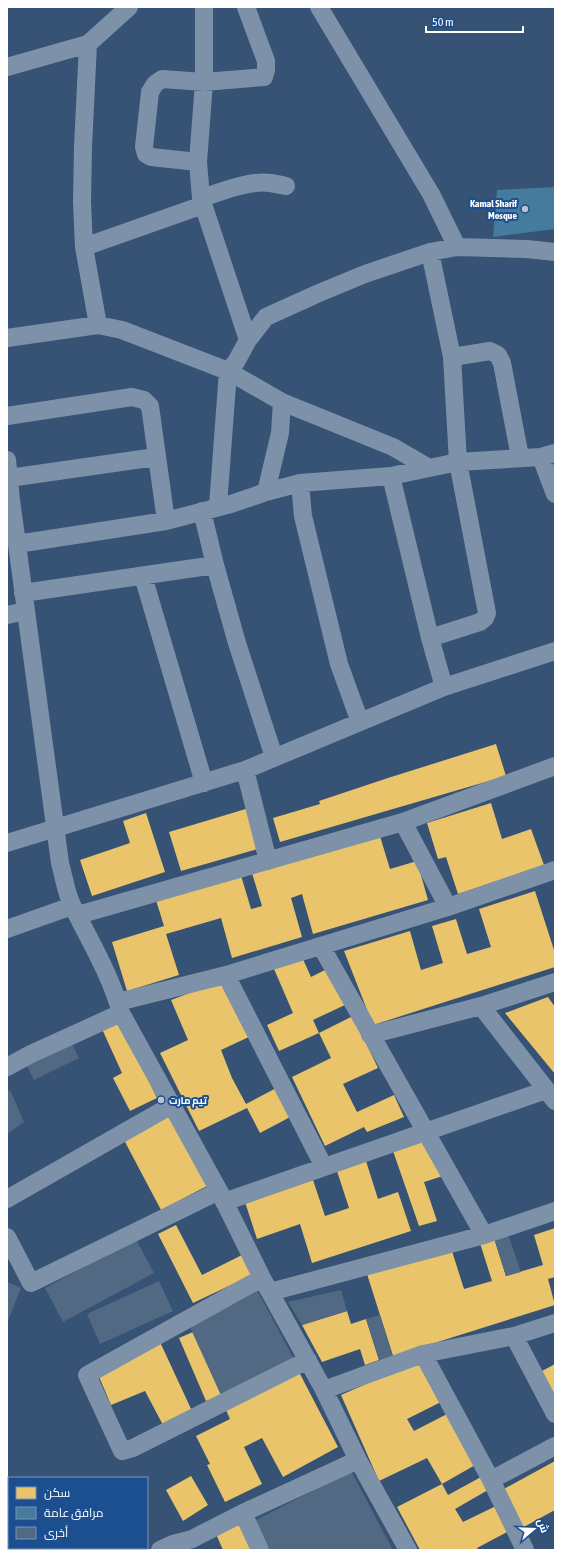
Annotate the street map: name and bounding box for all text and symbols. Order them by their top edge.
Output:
scale bar [426,8,523,34]
text: 50 m [432,15,454,29]
place label: Kamal Sharif Mosque [470,198,517,221]
marker: Kamal Sharif Mosque [520,204,530,214]
marker: تيم مارت [156,1095,166,1105]
place label: تيم مارت [169,1095,207,1108]
legend [8,1477,148,1549]
text: سكن [44,1486,70,1500]
text: مرافق عامة [44,1506,104,1520]
north arrow [514,1509,554,1549]
text: ش [535,1517,551,1535]
text: أخرى [44,1525,68,1540]

